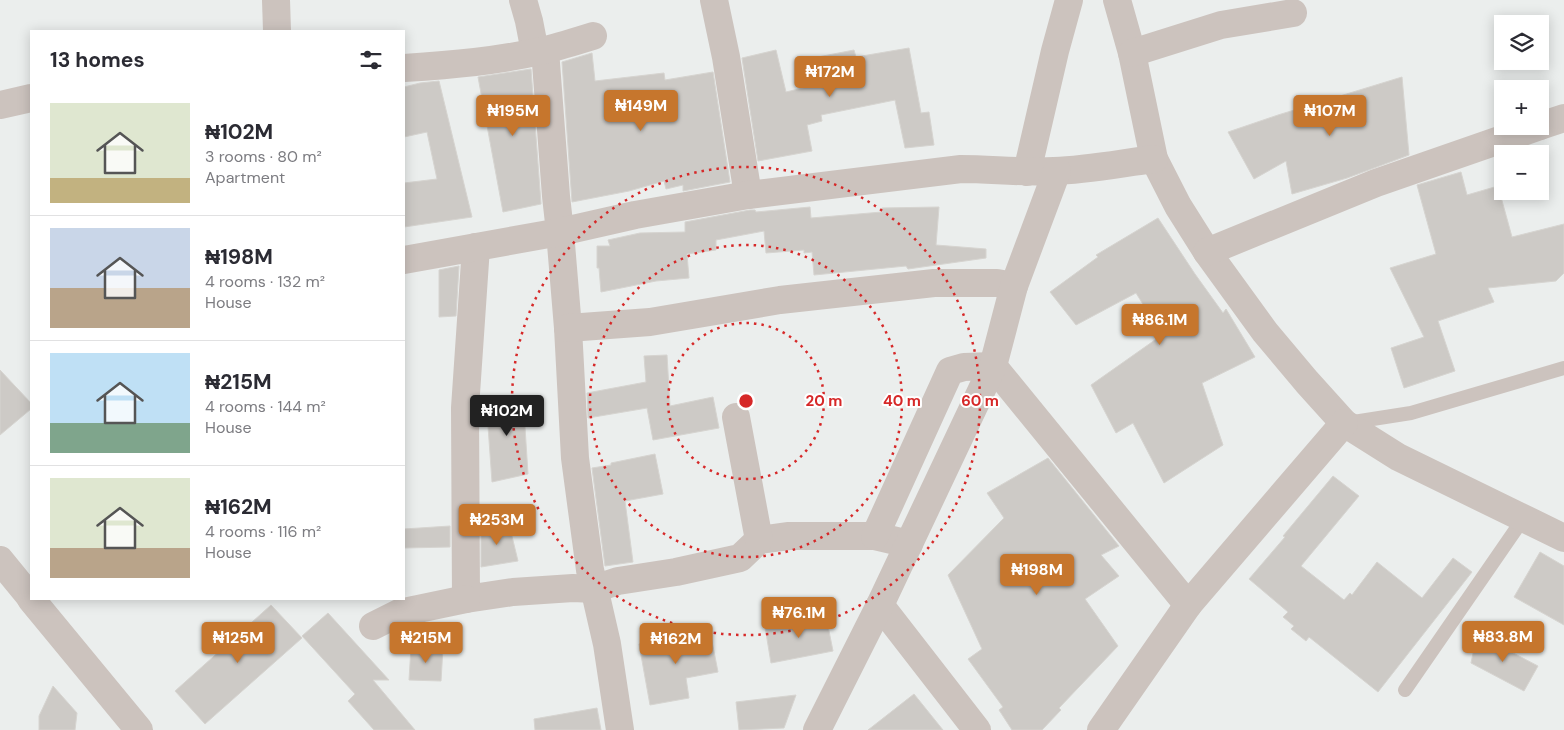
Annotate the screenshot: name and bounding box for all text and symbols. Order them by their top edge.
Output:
map controls [1494,15,1549,200]
button: layers [1494,15,1549,70]
text: 13 homes [50,46,145,74]
icon: filters [357,46,385,74]
pin: ₦172M [795,56,865,98]
text: ₦172M [805,61,855,82]
button: + [1494,80,1549,135]
pin: ₦149M [606,90,676,132]
pin: ₦195M [478,94,548,137]
pin: ₦107M [1295,94,1365,137]
text: ₦149M [615,95,667,116]
text: ₦195M [487,100,539,121]
text: ₦107M [1304,100,1356,121]
text: ₦102M [205,118,273,146]
icon: home [90,123,150,183]
button: − [1494,145,1549,200]
text: 3 rooms · 80 m² [205,146,322,167]
text: Apartment [205,167,285,188]
text: ₦198M [205,243,273,271]
icon: home [90,248,150,308]
text: 4 rooms · 132 m² [205,271,325,292]
text: House [205,292,252,313]
pin: ₦86.1M [1119,304,1201,346]
text: ₦86.1M [1133,309,1187,330]
text: ₦215M [205,368,272,396]
icon: home [90,373,150,433]
text: 20 m [806,391,842,411]
text: 40 m [883,391,921,411]
text: 60 m [961,391,999,411]
centre of rings [737,392,755,410]
pin: ₦102M [472,394,542,437]
text: 4 rooms · 144 m² [205,396,326,417]
text: ₦102M [481,400,533,421]
text: House [205,417,252,438]
text: ₦162M [205,493,272,521]
icon: home [90,498,150,558]
pin: ₦253M [462,504,532,546]
text: ₦253M [470,509,524,530]
text: 4 rooms · 116 m² [205,521,321,542]
text: House [205,542,252,563]
pin: ₦198M [1002,554,1072,596]
text: ₦198M [1011,559,1063,580]
pin: ₦76.1M [758,596,840,639]
text: ₦76.1M [772,602,826,623]
pin: ₦83.8M [1462,620,1544,663]
pin: ₦125M [203,622,273,664]
pin: ₦215M [391,622,461,664]
pin: ₦162M [641,622,711,665]
text: ₦83.8M [1473,626,1533,647]
text: ₦125M [213,627,263,648]
text: ₦215M [401,627,451,648]
text: ₦162M [651,628,701,649]

